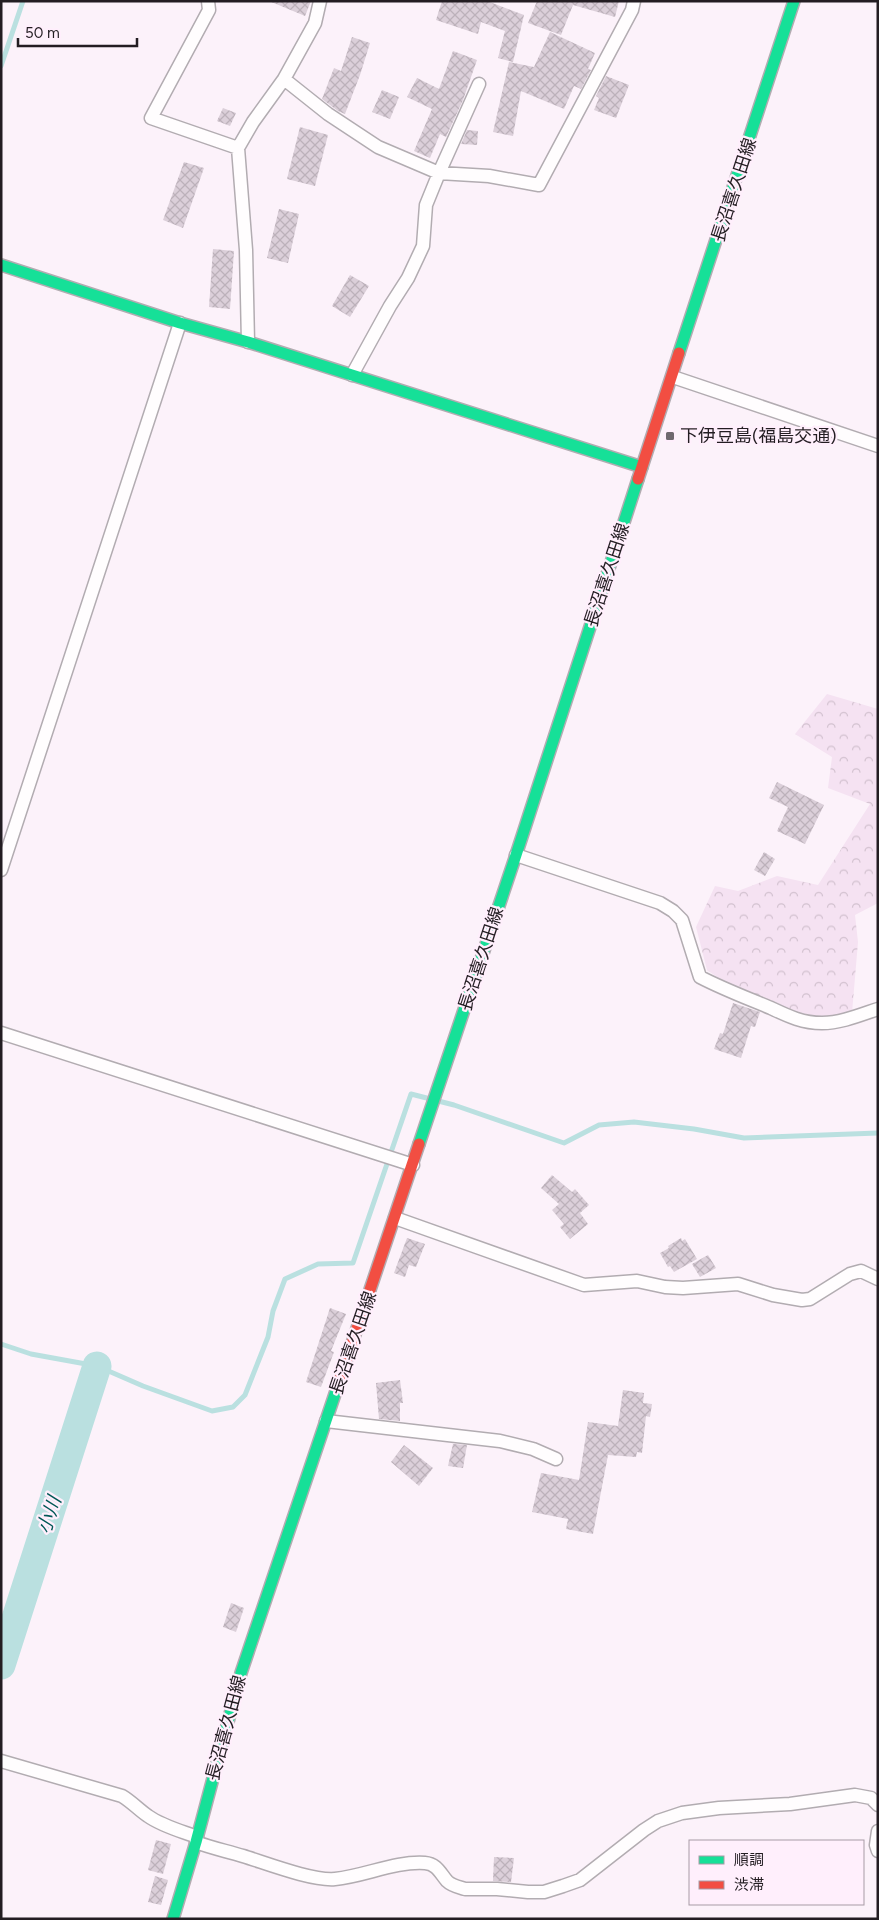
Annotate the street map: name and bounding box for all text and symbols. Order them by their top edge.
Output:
scale bar [18,15,136,47]
text: 50 m [25,24,60,42]
street label: 長沼喜久田線 [707,135,761,245]
place label: 下伊豆島(福島交通) [680,425,837,447]
marker: 下伊豆島(福島交通) [664,430,676,442]
street label: 長沼喜久田線 [580,520,634,630]
street label: 長沼喜久田線 [454,904,508,1014]
street label: 長沼喜久田線 [325,1288,381,1398]
water label: 小川 [32,1491,66,1537]
street label: 長沼喜久田線 [201,1673,251,1783]
legend [689,1840,864,1905]
text: 順調 [734,1851,764,1869]
text: 渋滞 [734,1876,764,1894]

